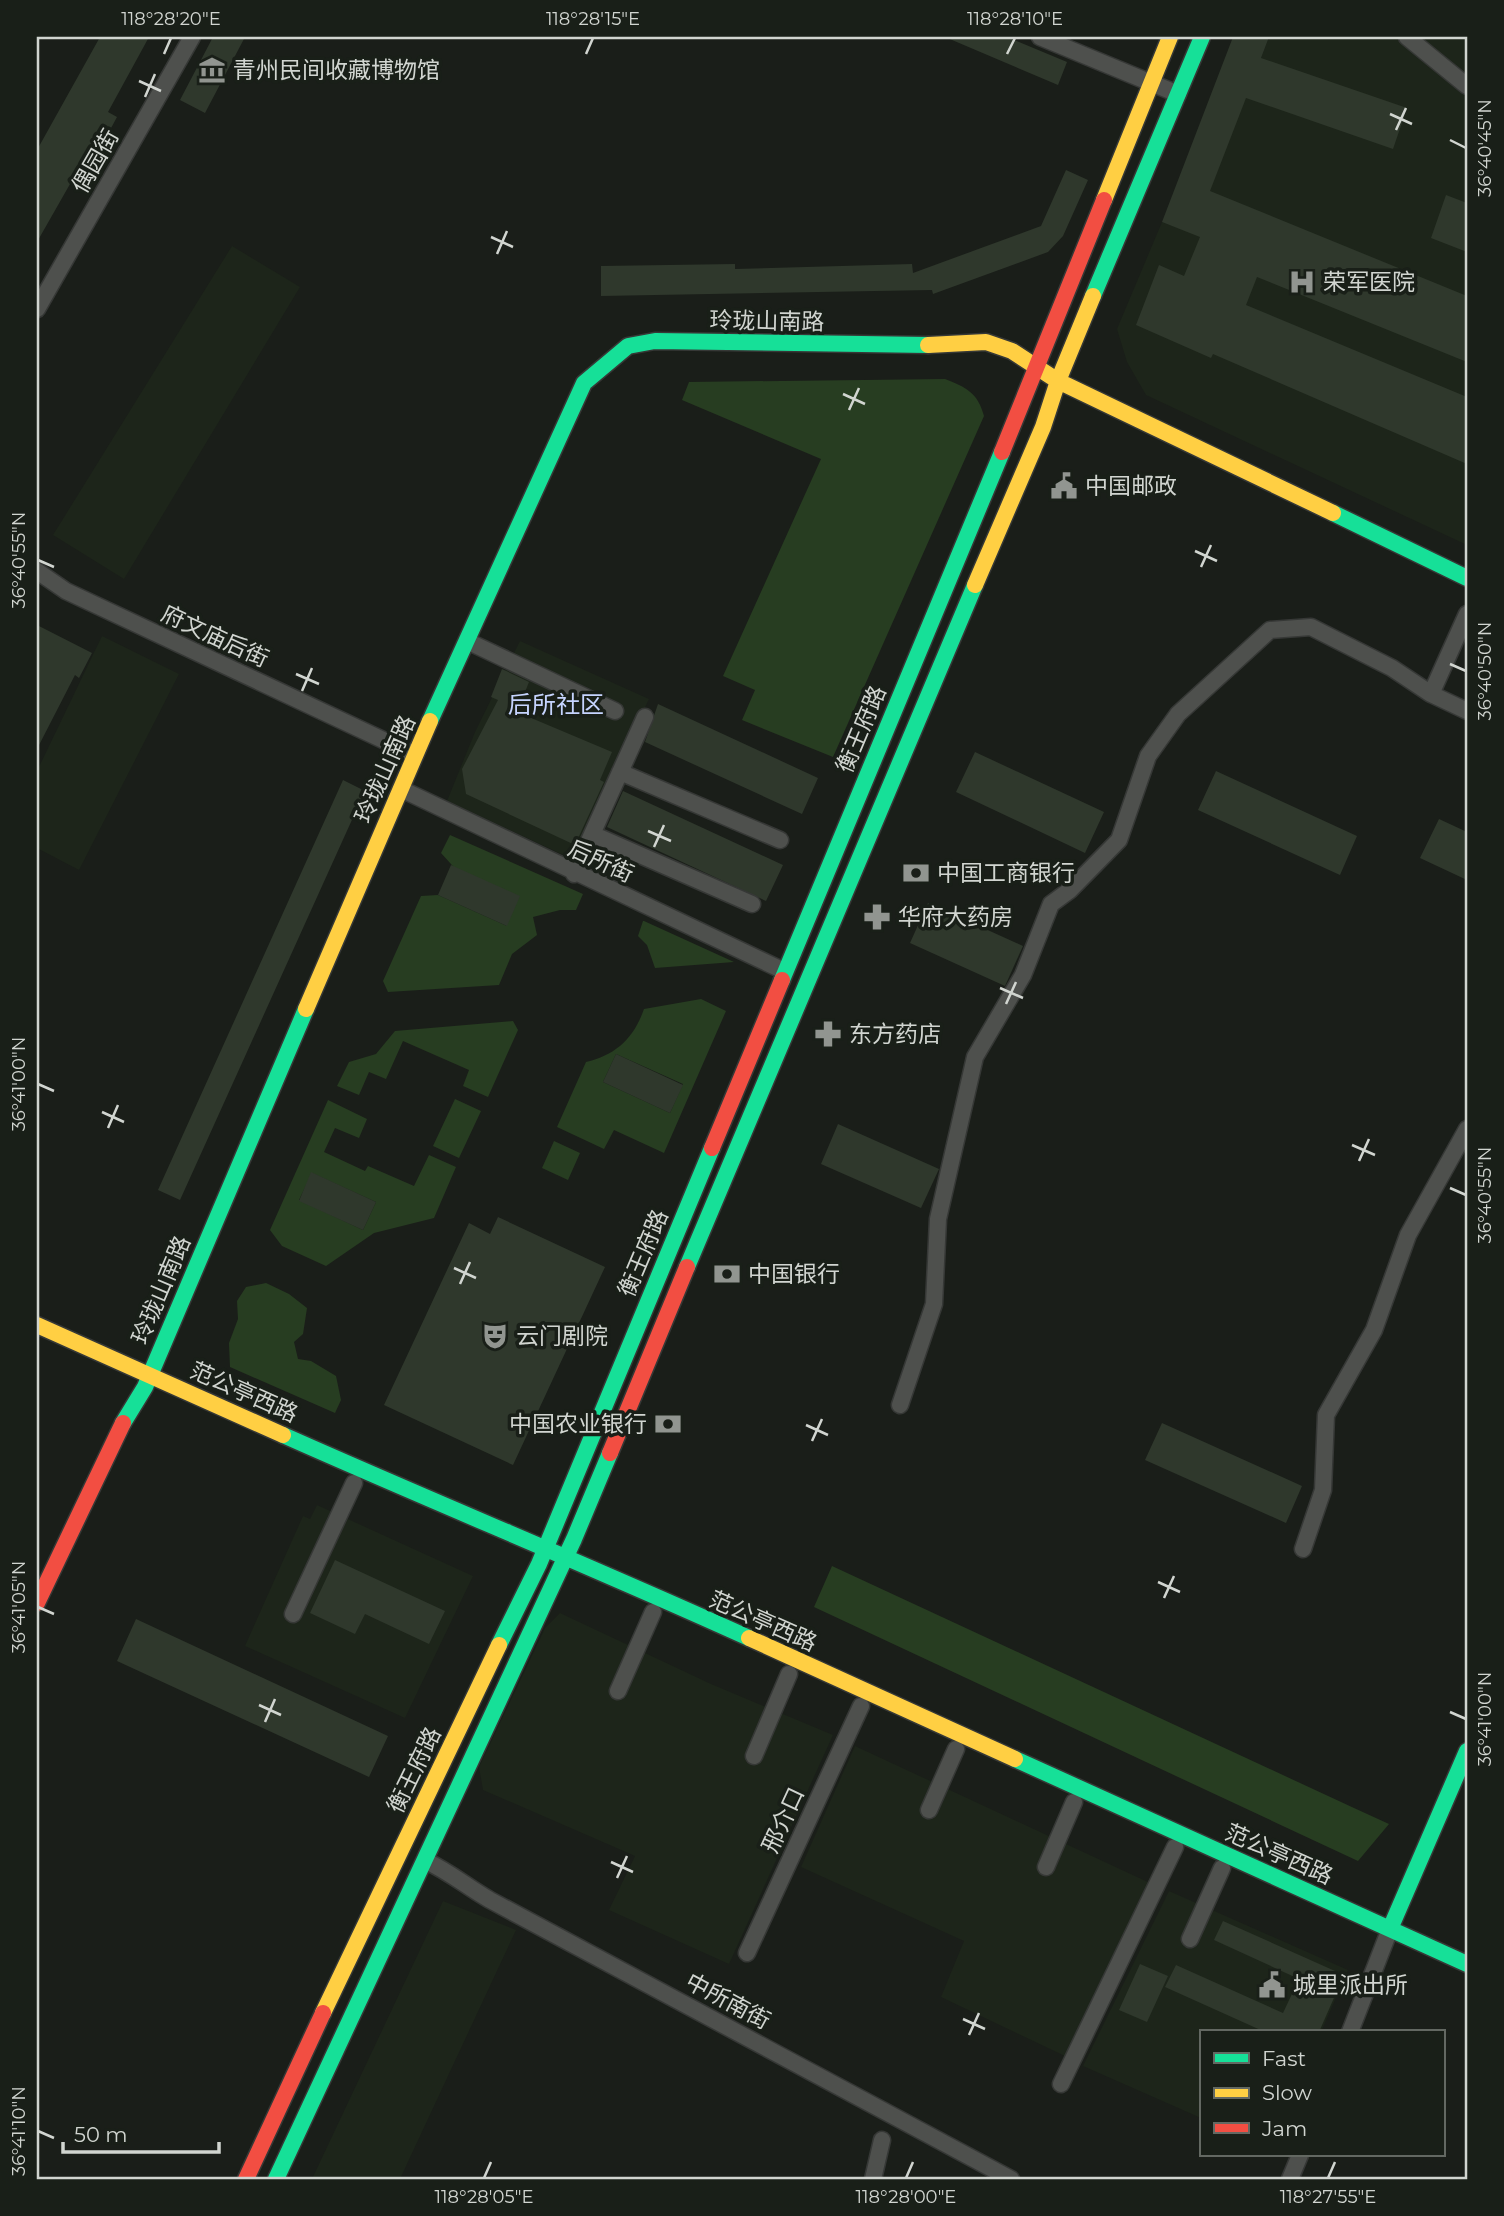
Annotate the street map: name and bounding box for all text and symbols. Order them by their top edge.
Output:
text: 118°28'20"E [121,8,221,30]
text: 118°28'15"E [546,8,640,30]
text: 118°28'10"E [967,8,1063,30]
museum icon: 青州民间收藏博物馆 [197,55,227,85]
place label: 青州民间收藏博物馆 [233,56,440,84]
text: 36°40'45"N [1474,99,1496,197]
street label: 偶园街 [66,124,124,198]
hospital icon: 荣军医院 [1287,267,1317,297]
place label: 荣军医院 [1323,268,1415,296]
street label: 玲珑山南路 [709,306,825,336]
public building icon: 中国邮政 [1049,471,1079,501]
place label: 中国邮政 [1085,472,1177,500]
text: 36°40'55"N [8,512,30,608]
street label: 府文庙后街 [157,599,273,673]
text: 36°40'50"N [1474,622,1496,720]
street label: 衡王府路 [830,681,892,777]
district label: 后所社区 [508,690,604,719]
street label: 玲珑山南路 [349,711,421,827]
street label: 后所街 [564,834,638,888]
bank icon: 中国工商银行 [901,858,931,888]
place label: 中国工商银行 [937,859,1075,887]
pharmacy icon: 华府大药房 [862,902,892,932]
place label: 华府大药房 [898,903,1013,931]
pharmacy icon: 东方药店 [813,1019,843,1049]
place label: 东方药店 [849,1020,941,1048]
text: 36°41'00"N [8,1037,30,1131]
text: 36°40'55"N [1474,1147,1496,1243]
street label: 衡王府路 [612,1205,674,1301]
street label: 玲珑山南路 [126,1232,196,1348]
bank icon: 中国银行 [712,1259,742,1289]
place label: 中国银行 [748,1260,840,1288]
theatre icon: 云门剧院 [480,1321,510,1351]
place label: 云门剧院 [516,1322,608,1350]
street label: 范公亭西路 [186,1356,302,1428]
bank icon: 中国农业银行 [653,1409,683,1439]
place label: 中国农业银行 [509,1410,647,1438]
text: 36°41'05"N [8,1561,30,1653]
street label: 范公亭西路 [705,1585,821,1657]
text: 36°41'00"N [1474,1672,1496,1766]
street label: 衡王府路 [381,1723,447,1817]
street label: 邢介口 [756,1783,810,1857]
street label: 范公亭西路 [1221,1818,1337,1890]
street label: 中所南街 [681,1967,775,2035]
public building icon: 城里派出所 [1257,1970,1287,2000]
place label: 城里派出所 [1293,1971,1408,1999]
legend [1200,2030,1444,2156]
text: Fast [1262,2046,1306,2071]
text: Slow [1262,2080,1312,2105]
text: 36°41'10"N [8,2086,30,2176]
scale bar [63,2111,219,2155]
text: Jam [1261,2116,1307,2141]
text: 50 m [74,2122,128,2147]
text: 118°28'05"E [435,2186,533,2208]
text: 118°28'00"E [856,2186,956,2208]
text: 118°27'55"E [1280,2186,1376,2208]

